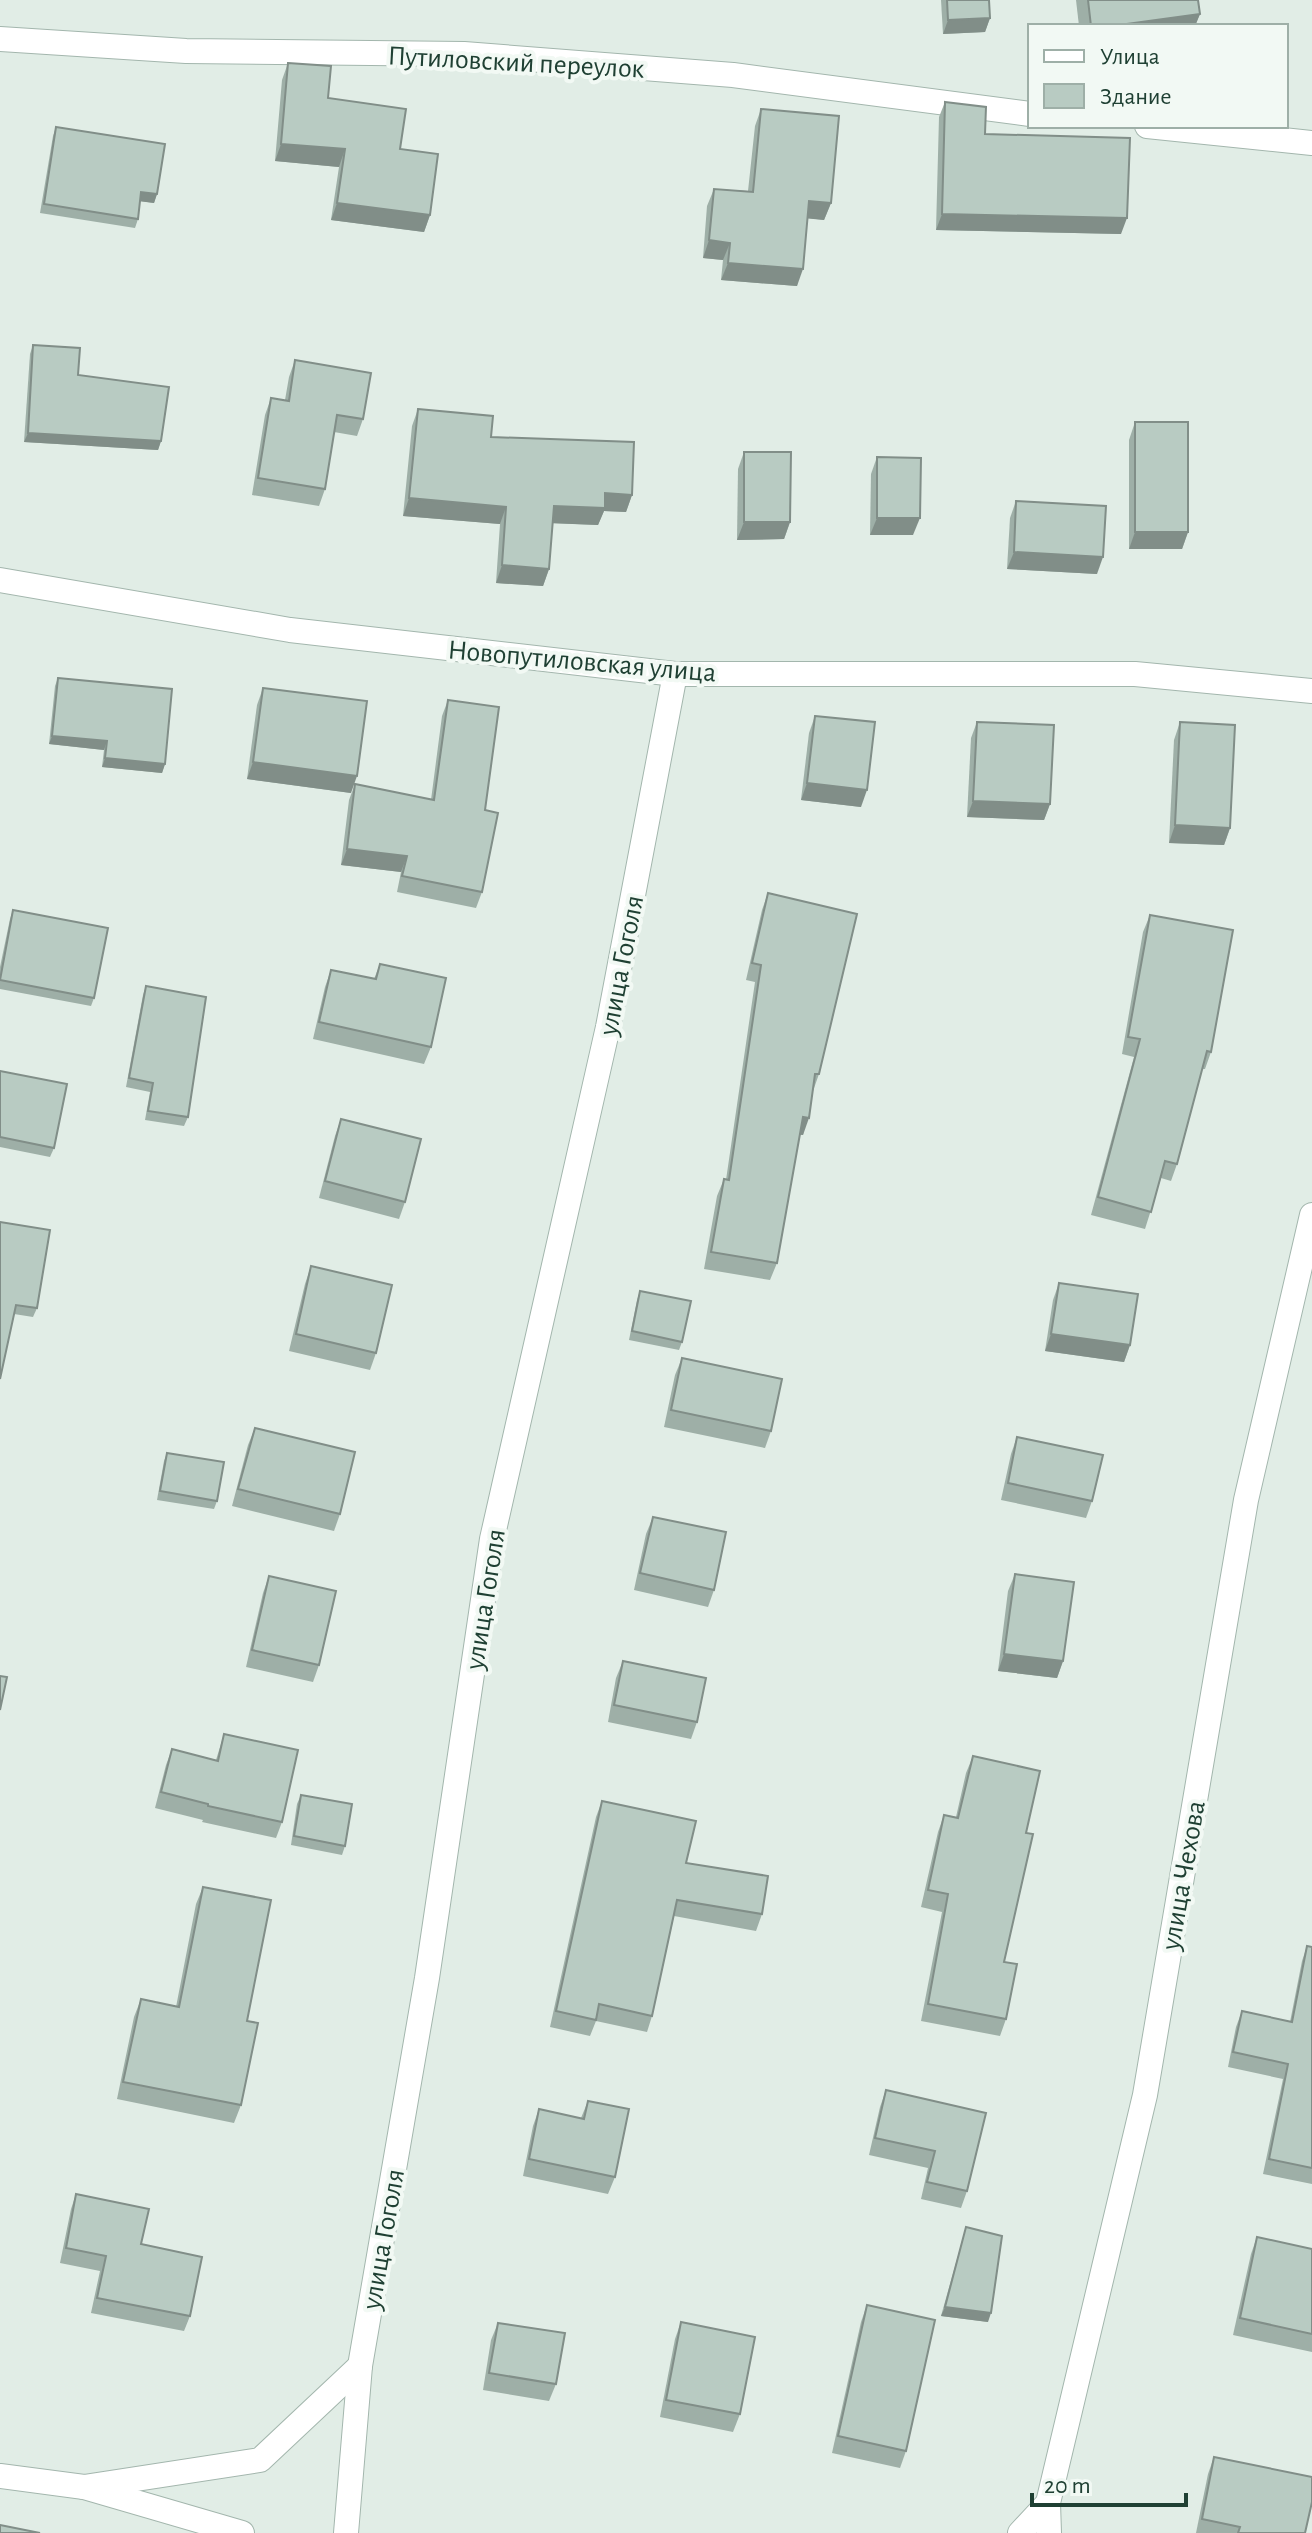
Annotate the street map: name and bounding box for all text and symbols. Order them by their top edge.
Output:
legend [1028,24,1288,128]
street label: Путиловский переулок [387,42,645,84]
text: Улица [1100,45,1160,69]
text: Здание [1100,85,1171,109]
street label: Новопутиловская улица [446,636,717,688]
street label: улица Гоголя [594,893,649,1039]
street label: улица Гоголя [461,1527,511,1673]
street label: улица Чехова [1157,1798,1211,1953]
street label: улица Гоголя [358,2167,410,2313]
scale bar [1032,2457,1186,2507]
text: 20 m [1044,2474,1091,2498]

